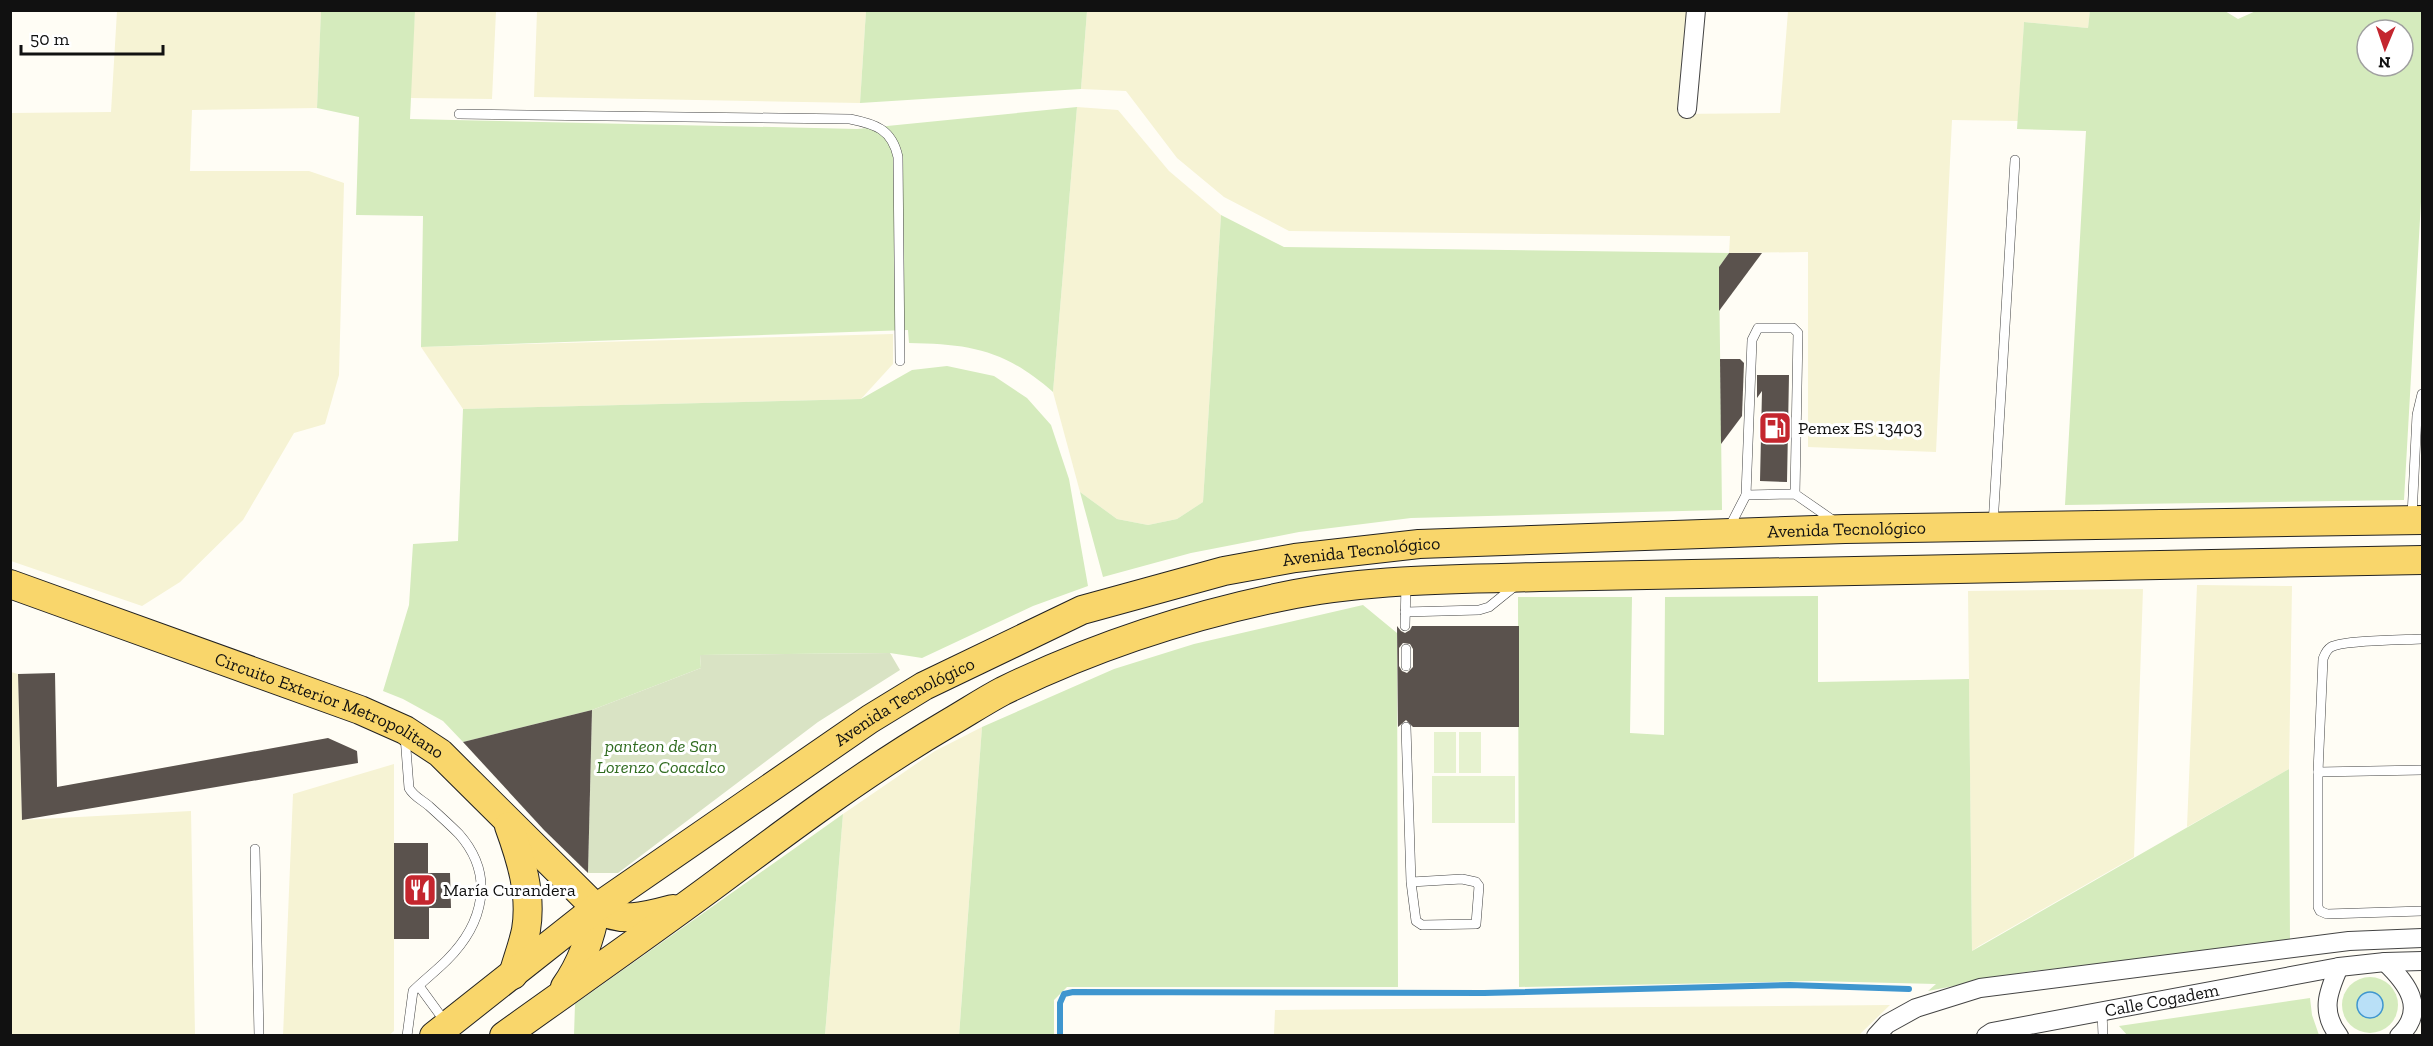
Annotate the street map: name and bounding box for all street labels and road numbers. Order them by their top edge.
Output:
street label: Avenida Tecnológico [1767,517,1926,543]
street label: Avenida Tecnológico [1280,532,1441,571]
street label: Circuito Exterior Metropolitano [212,648,448,764]
street label: Avenida Tecnológico [830,652,978,751]
street label: Calle Cogadem [2103,979,2221,1022]

